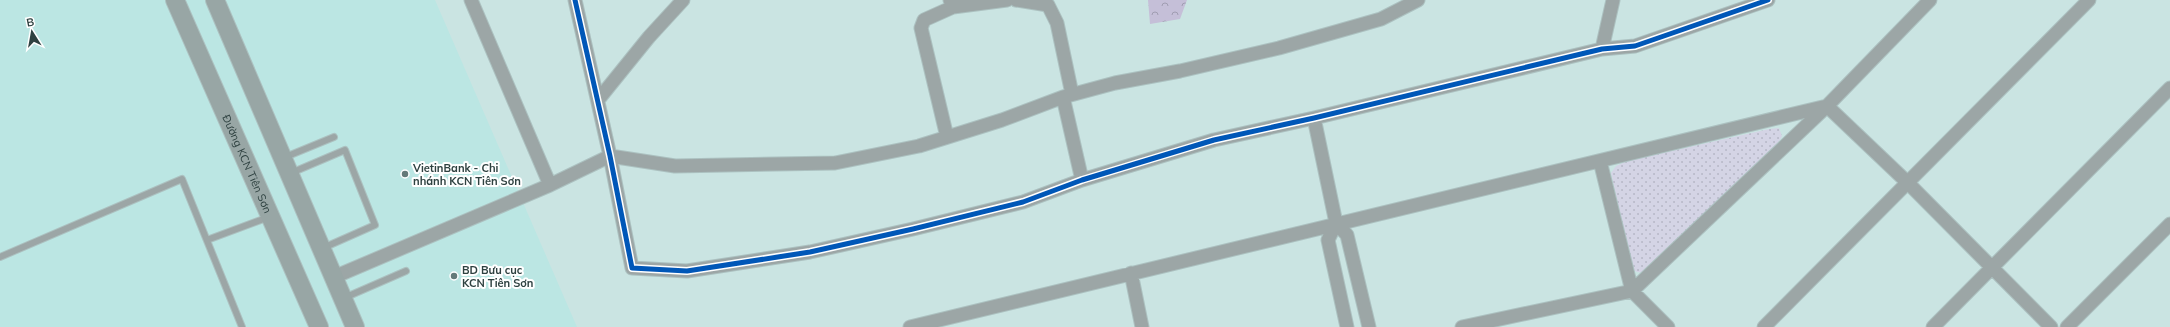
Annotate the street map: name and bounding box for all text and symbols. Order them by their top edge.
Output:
north arrow [12,12,52,52]
text: B [25,15,36,30]
street label: Đường KCN Tiên Sơn [219,112,275,215]
place label: VietinBank - Chi nhánh KCN Tiên Sơn [412,161,521,188]
marker: VietinBank - Chi nhánh KCN Tiên Sơn [400,169,410,179]
place label: BD Bưu cục KCN Tiên Sơn [462,263,533,290]
marker: BD Bưu cục KCN Tiên Sơn [449,271,459,281]

